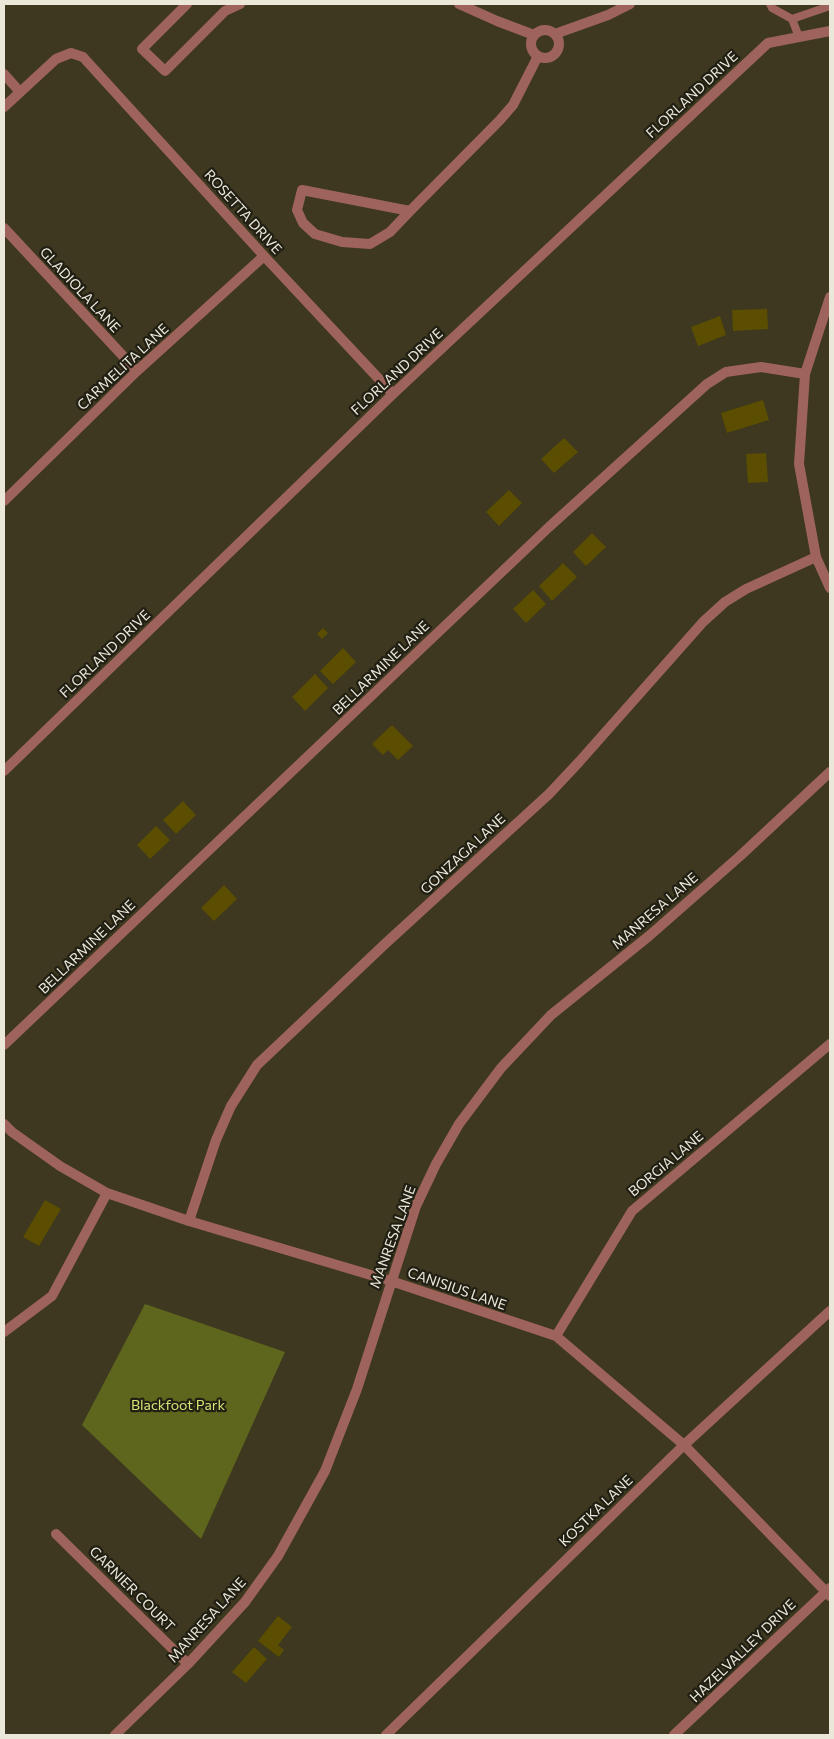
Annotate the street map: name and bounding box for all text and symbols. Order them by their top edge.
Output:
street label: FLORLAND DRIVE [643,48,741,142]
street label: ROSETTA DRIVE [201,166,285,258]
street label: GLADIOLA LANE [36,244,124,336]
street label: CARMELITA LANE [74,320,172,414]
street label: FLORLAND DRIVE [348,325,446,419]
street label: FLORLAND DRIVE [56,607,154,701]
street label: BELLARMINE LANE [329,618,433,718]
street label: GONZAGA LANE [417,810,509,898]
street label: MANRESA LANE [609,869,701,953]
street label: BELLARMINE LANE [35,897,139,997]
street label: BORGIA LANE [625,1128,707,1200]
street label: MANRESA LANE [367,1183,419,1291]
street label: CANISIUS LANE [405,1264,509,1314]
park label: Blackfoot Park [131,1397,225,1413]
street label: KOSTKA LANE [556,1472,636,1550]
street label: GARNIER COURT [86,1543,178,1635]
street label: MANRESA LANE [164,1574,250,1666]
street label: HAZELVALLEY DRIVE [687,1596,799,1706]

